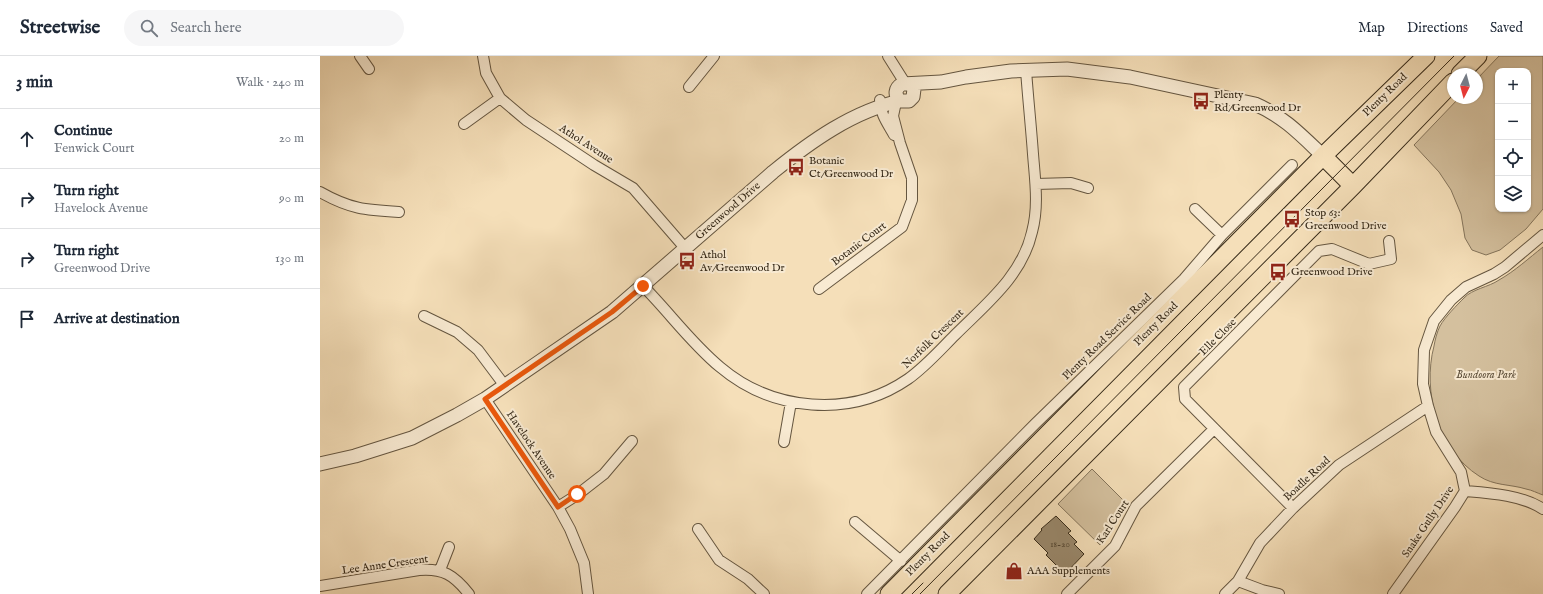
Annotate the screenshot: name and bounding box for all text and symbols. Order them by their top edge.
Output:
search box [124,10,404,46]
text: Streetwise [20,16,100,40]
icon: search [138,17,160,39]
text: Search here [170,18,242,37]
text: Map [1358,19,1385,37]
text: Directions [1407,19,1468,37]
text: Saved [1490,19,1523,37]
north arrow [1447,68,1483,104]
map controls [1495,68,1531,212]
button: + [1495,68,1531,104]
street label: Plenty Road [1360,70,1410,120]
text: 3 min [16,72,53,93]
text: Walk · 240 m [236,74,304,91]
place label: Plenty Rd/Greenwood Dr [1214,88,1301,115]
bus stop icon: Plenty Rd/Greenwood Dr [1191,91,1211,111]
button: − [1495,104,1531,140]
text: Continue [54,121,112,140]
street label: Athol Avenue [555,121,616,167]
icon: ahead [16,128,38,150]
text: 20 m [279,130,304,147]
text: Fenwick Court [54,140,134,157]
button: locate [1495,140,1531,176]
place label: Botanic Ct/Greenwood Dr [809,154,893,181]
bus stop icon: Botanic Ct/Greenwood Dr [786,157,806,177]
button: layers [1495,176,1531,212]
street label: Greenwood Drive [693,179,763,243]
text: Turn right [54,181,119,200]
icon: right [16,188,38,210]
text: 90 m [279,190,304,207]
text: Havelock Avenue [54,200,148,217]
place label: Stop 63: Greenwood Drive [1305,206,1387,233]
bus stop icon: Stop 63: Greenwood Drive [1282,209,1302,229]
street label: Botanic Court [829,219,889,269]
text: Turn right [54,241,119,260]
icon: right [16,248,38,270]
place label: Athol Av/Greenwood Dr [699,248,785,275]
text: 130 m [275,250,304,267]
bus stop icon: Athol Av/Greenwood Dr [677,251,697,271]
text: Greenwood Drive [54,260,150,277]
bus stop icon: Greenwood Drive [1268,262,1288,282]
place label: Greenwood Drive [1291,265,1373,279]
route end [634,277,652,295]
street label: Plenty Road Service Road [1059,291,1155,383]
street label: Plenty Road [1131,299,1181,349]
street label: Norfolk Crescent [899,306,967,372]
icon: arrive [16,308,38,330]
text: Arrive at destination [54,309,180,328]
street label: Elle Close [1197,316,1239,358]
park label: Bundoora Park [1456,368,1517,382]
street label: Havelock Avenue [503,408,559,482]
street label: Boadle Road [1281,454,1333,504]
street label: Snake Gully Drive [1399,484,1457,560]
route start [568,485,586,503]
street label: Karl Court [1094,497,1132,547]
street label: Plenty Road [903,529,953,579]
house number: 18-20 [1050,539,1070,550]
street label: Lee Anne Crescent [341,552,429,578]
shop icon: AAA Supplements [1004,561,1024,581]
place label: AAA Supplements [1026,564,1110,578]

